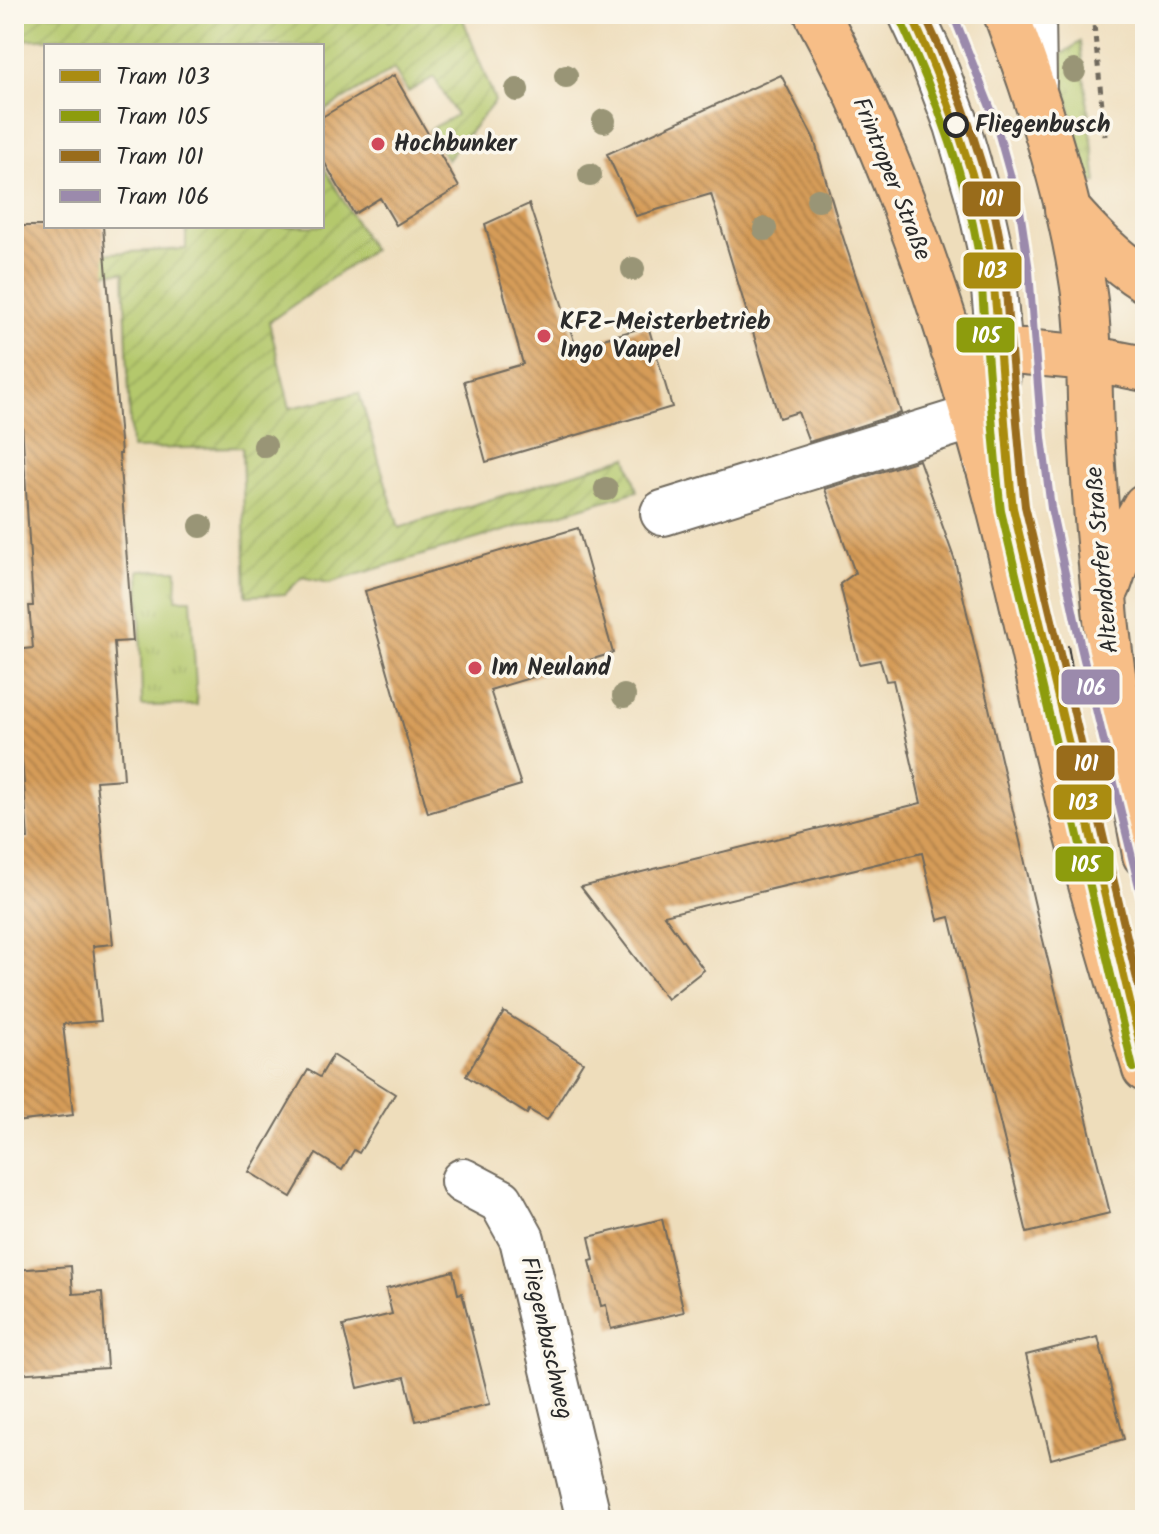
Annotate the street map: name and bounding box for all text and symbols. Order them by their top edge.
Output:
legend [44,44,324,228]
text: Tram 103 [116,58,210,97]
street label: Frintroper Straße [841,91,942,267]
text: Tram 105 [116,98,211,137]
place label: Fliegenbusch [975,106,1111,145]
marker: Fliegenbusch [944,113,968,137]
place label: Hochbunker [394,125,518,164]
marker: Hochbunker [369,135,387,153]
text: Tram 101 [116,138,204,177]
text: Tram 106 [116,178,210,217]
line badge: 101 [961,180,1022,218]
text: 101 [979,183,1004,218]
line badge: 103 [962,251,1023,290]
text: 103 [977,255,1007,290]
place label: KFZ-Meisterbetrieb Ingo Vaupel [560,303,771,370]
line badge: 105 [955,316,1016,354]
text: 105 [971,320,1002,355]
marker: KFZ-Meisterbetrieb Ingo Vaupel [535,327,553,345]
street label: Altendorfer Straße [1075,465,1131,655]
place label: Im Neuland [491,649,612,688]
marker: Im Neuland [466,659,484,677]
line badge: 106 [1060,668,1121,706]
text: 106 [1076,672,1106,707]
line badge: 101 [1055,744,1116,782]
text: 101 [1074,748,1099,783]
line badge: 103 [1052,783,1113,821]
text: 103 [1068,787,1098,822]
line badge: 105 [1054,845,1115,883]
text: 105 [1070,849,1101,884]
street label: Fliegenbuschweg [508,1253,584,1423]

